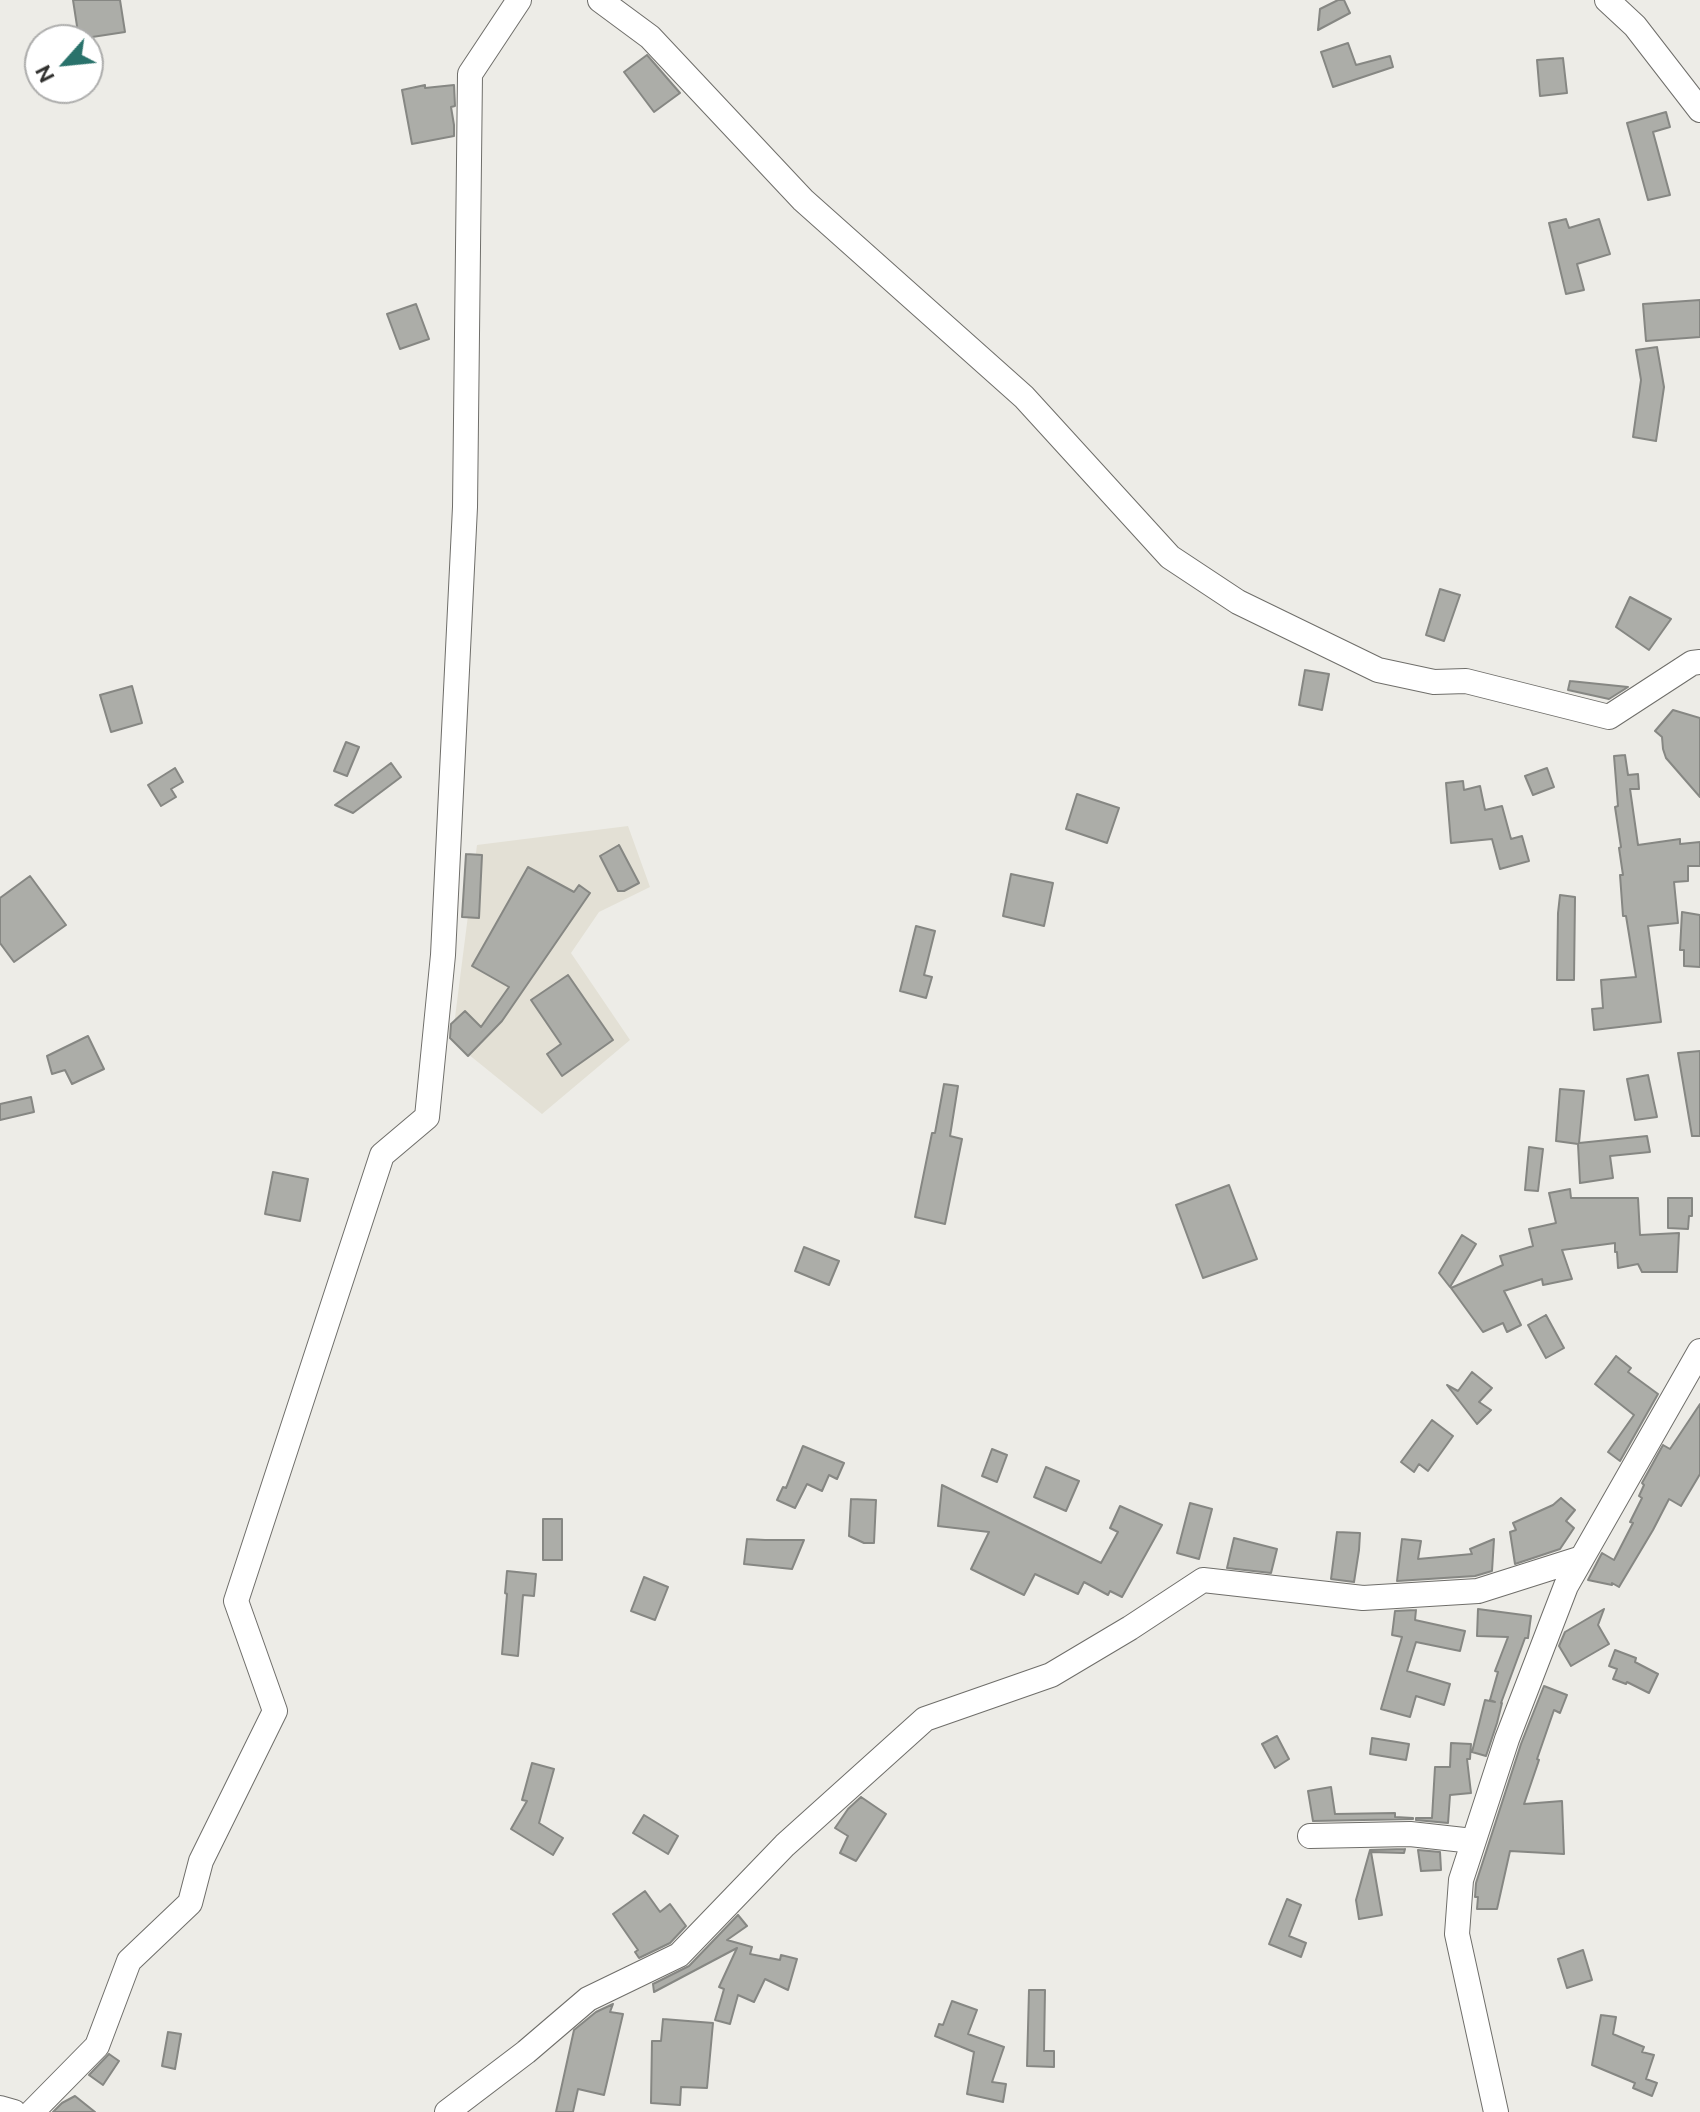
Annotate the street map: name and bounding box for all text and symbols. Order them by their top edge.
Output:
north arrow [24,24,104,104]
text: N [29,61,59,87]

